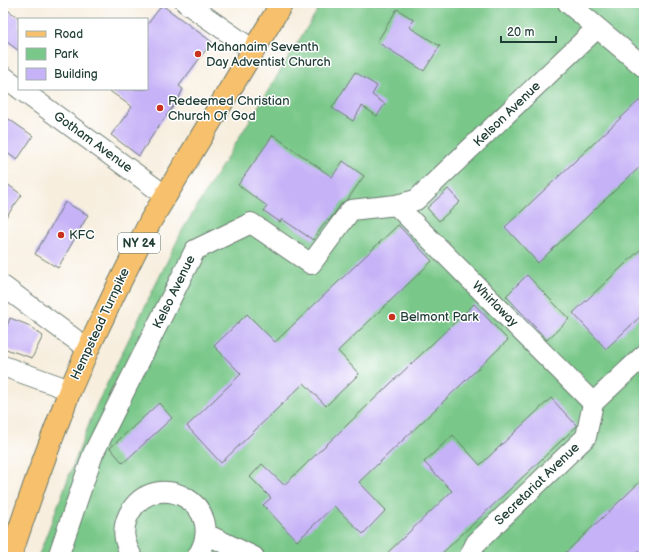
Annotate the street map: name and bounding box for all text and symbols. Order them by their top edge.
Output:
legend [18,18,148,90]
scale bar [501,18,556,44]
text: 20 m [507,25,534,40]
text: Road [54,27,83,42]
place label: Mahanaim Seventh Day Adventist Church [206,39,331,70]
text: Park [54,47,78,62]
marker: Mahanaim Seventh Day Adventist Church [193,49,203,59]
text: Building [54,67,98,82]
street label: Kelson Avenue [470,78,544,150]
place label: Redeemed Christian Church Of God [168,93,290,124]
marker: Redeemed Christian Church Of God [155,103,165,113]
street label: Gotham Avenue [51,108,136,176]
place label: KFC [69,227,94,243]
marker: KFC [56,230,66,240]
road number: NY 24 [118,233,160,253]
street label: Kelso Avenue [149,252,199,331]
street label: Hempstead Turnpike [67,265,133,383]
street label: Whirlaway [469,278,521,330]
place label: Belmont Park [400,309,479,325]
marker: Belmont Park [387,312,397,322]
street label: Secretariat Avenue [491,439,583,529]

